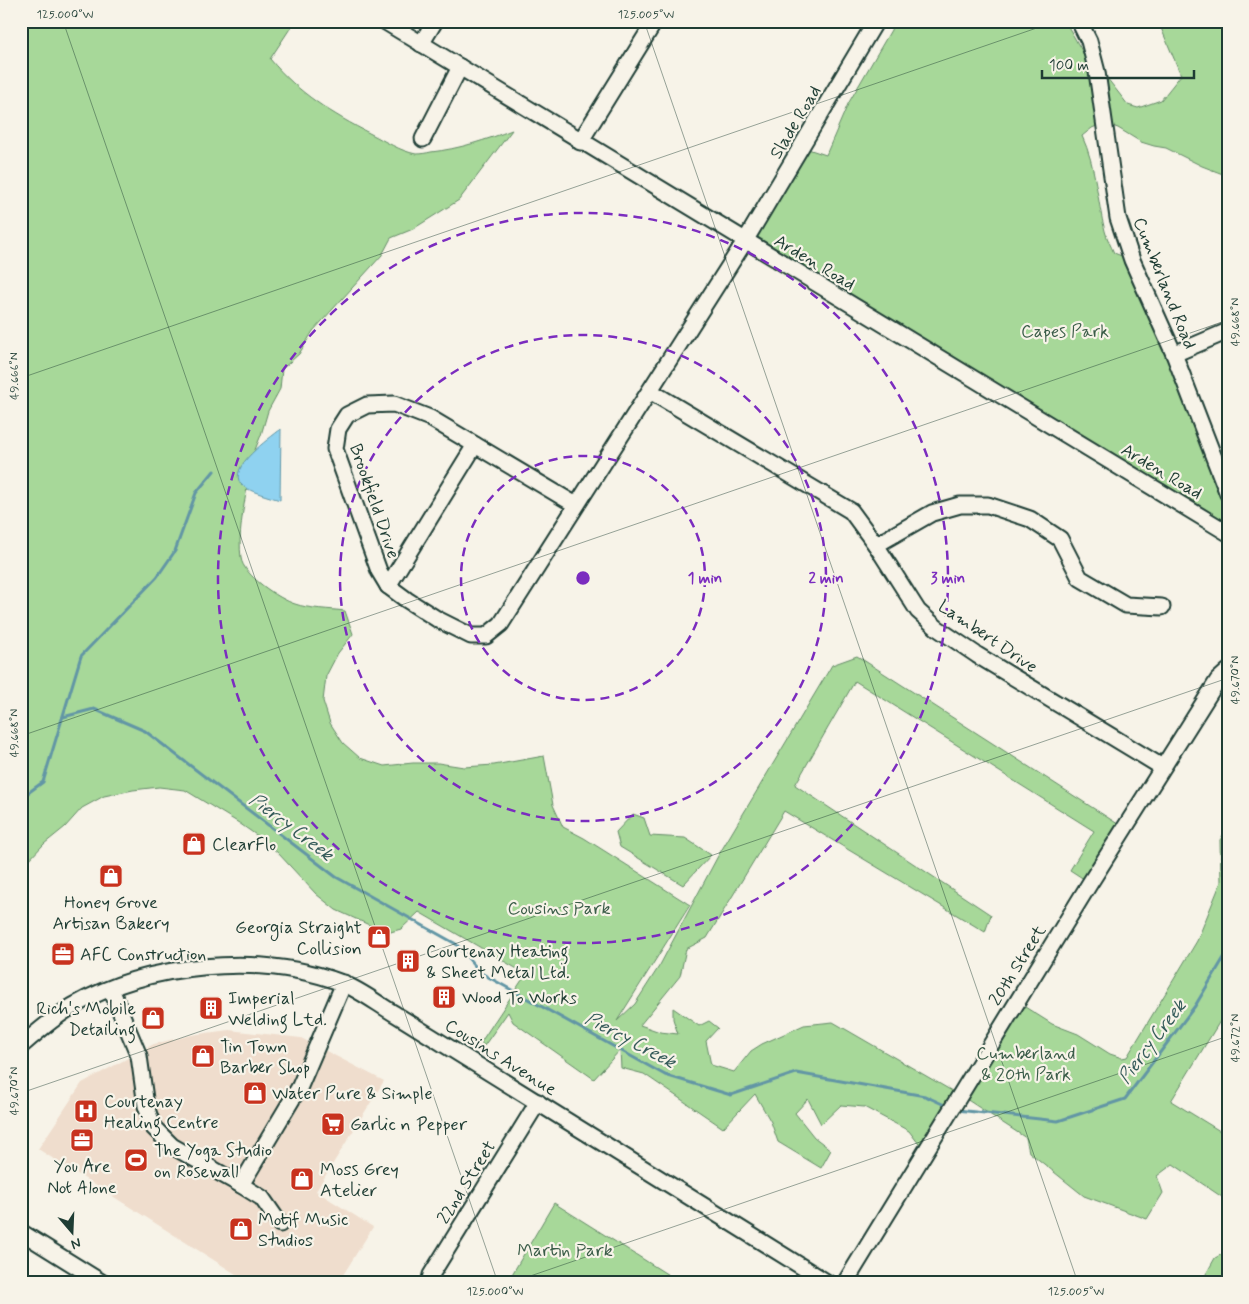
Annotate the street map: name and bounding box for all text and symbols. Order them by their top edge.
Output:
text: 125.000°W [37,7,94,23]
text: 125.005°W [618,7,674,23]
scale bar [1042,48,1194,80]
text: 100 m [1049,56,1089,76]
street label: Slade Road [765,81,827,164]
street label: Cumberland Road [1127,214,1201,353]
street label: Arden Road [769,229,860,297]
text: 49.668°N [1228,298,1244,346]
park label: Capes Park [1021,320,1109,344]
text: 49.666°N [7,352,23,400]
street label: Arden Road [1116,438,1207,506]
street label: Brookfield Drive [343,441,405,562]
centre of rings [574,569,592,587]
text: 1 min [688,569,722,589]
text: 2 min [808,569,844,589]
text: 3 min [931,569,965,589]
street label: Lambert Drive [933,595,1042,679]
text: 49.670°N [1228,656,1244,704]
text: 49.668°N [7,709,23,757]
water label: Piercy Creek [244,787,339,868]
shop icon: ClearFlo [181,831,207,857]
place label: ClearFlo [212,833,276,857]
shop icon: Honey Grove Artisan Bakery [98,863,124,889]
place label: Honey Grove Artisan Bakery [52,891,170,936]
park label: Cousins Park [507,897,611,921]
place label: Georgia Straight Collision [235,916,362,961]
street label: 20th Street [984,920,1052,1010]
shop icon: Georgia Straight Collision [366,924,392,950]
place label: Courtenay Heating & Sheet Metal Ltd. [426,940,570,985]
office icon: AFC Construction [50,941,76,967]
place label: AFC Construction [80,943,206,967]
building icon: Courtenay Heating & Sheet Metal Ltd. [395,948,421,974]
building icon: Wood To Works [431,984,457,1010]
place label: Wood To Works [462,986,577,1010]
place label: Imperial Welding Ltd. [228,987,327,1034]
water label: Piercy Creek [1112,994,1193,1089]
building icon: Imperial Welding Ltd. [198,995,224,1021]
place label: Rich's Mobile Detailing [36,997,136,1044]
shop icon: Rich's Mobile Detailing [140,1005,166,1031]
water label: Piercy Creek [581,1006,681,1075]
street label: Cousins Avenue [440,1014,561,1102]
text: 49.672°N [1228,1014,1244,1062]
place label: Tin Town Barber Shop [220,1035,310,1080]
park label: Cumberland & 20th Park [976,1042,1076,1087]
shop icon: Tin Town Barber Shop [190,1043,216,1069]
text: 49.670°N [7,1067,23,1115]
shop icon: Water Pure & Simple [242,1080,268,1106]
place label: Water Pure & Simple [272,1082,433,1106]
place label: Courtenay Healing Centre [104,1090,219,1137]
hospital icon: Courtenay Healing Centre [73,1098,99,1124]
supermarket icon: Garlic n Pepper [320,1111,346,1137]
place label: Garlic n Pepper [350,1113,468,1137]
office icon: You Are Not Alone [69,1127,95,1153]
street label: 22nd Street [432,1136,502,1229]
place label: The Yoga Studio on Rosewall [154,1139,272,1184]
sports icon: The Yoga Studio on Rosewall [123,1147,149,1173]
place label: You Are Not Alone [47,1155,117,1200]
place label: Moss Grey Atelier [320,1158,399,1203]
shop icon: Moss Grey Atelier [289,1166,315,1192]
north arrow [48,1206,98,1256]
place label: Motif Music Studios [258,1208,348,1253]
shop icon: Motif Music Studios [228,1216,254,1242]
text: N [69,1233,83,1253]
park label: Martin Park [517,1239,613,1263]
text: 125.000°W [467,1284,524,1300]
text: 125.005°W [1048,1284,1104,1300]

